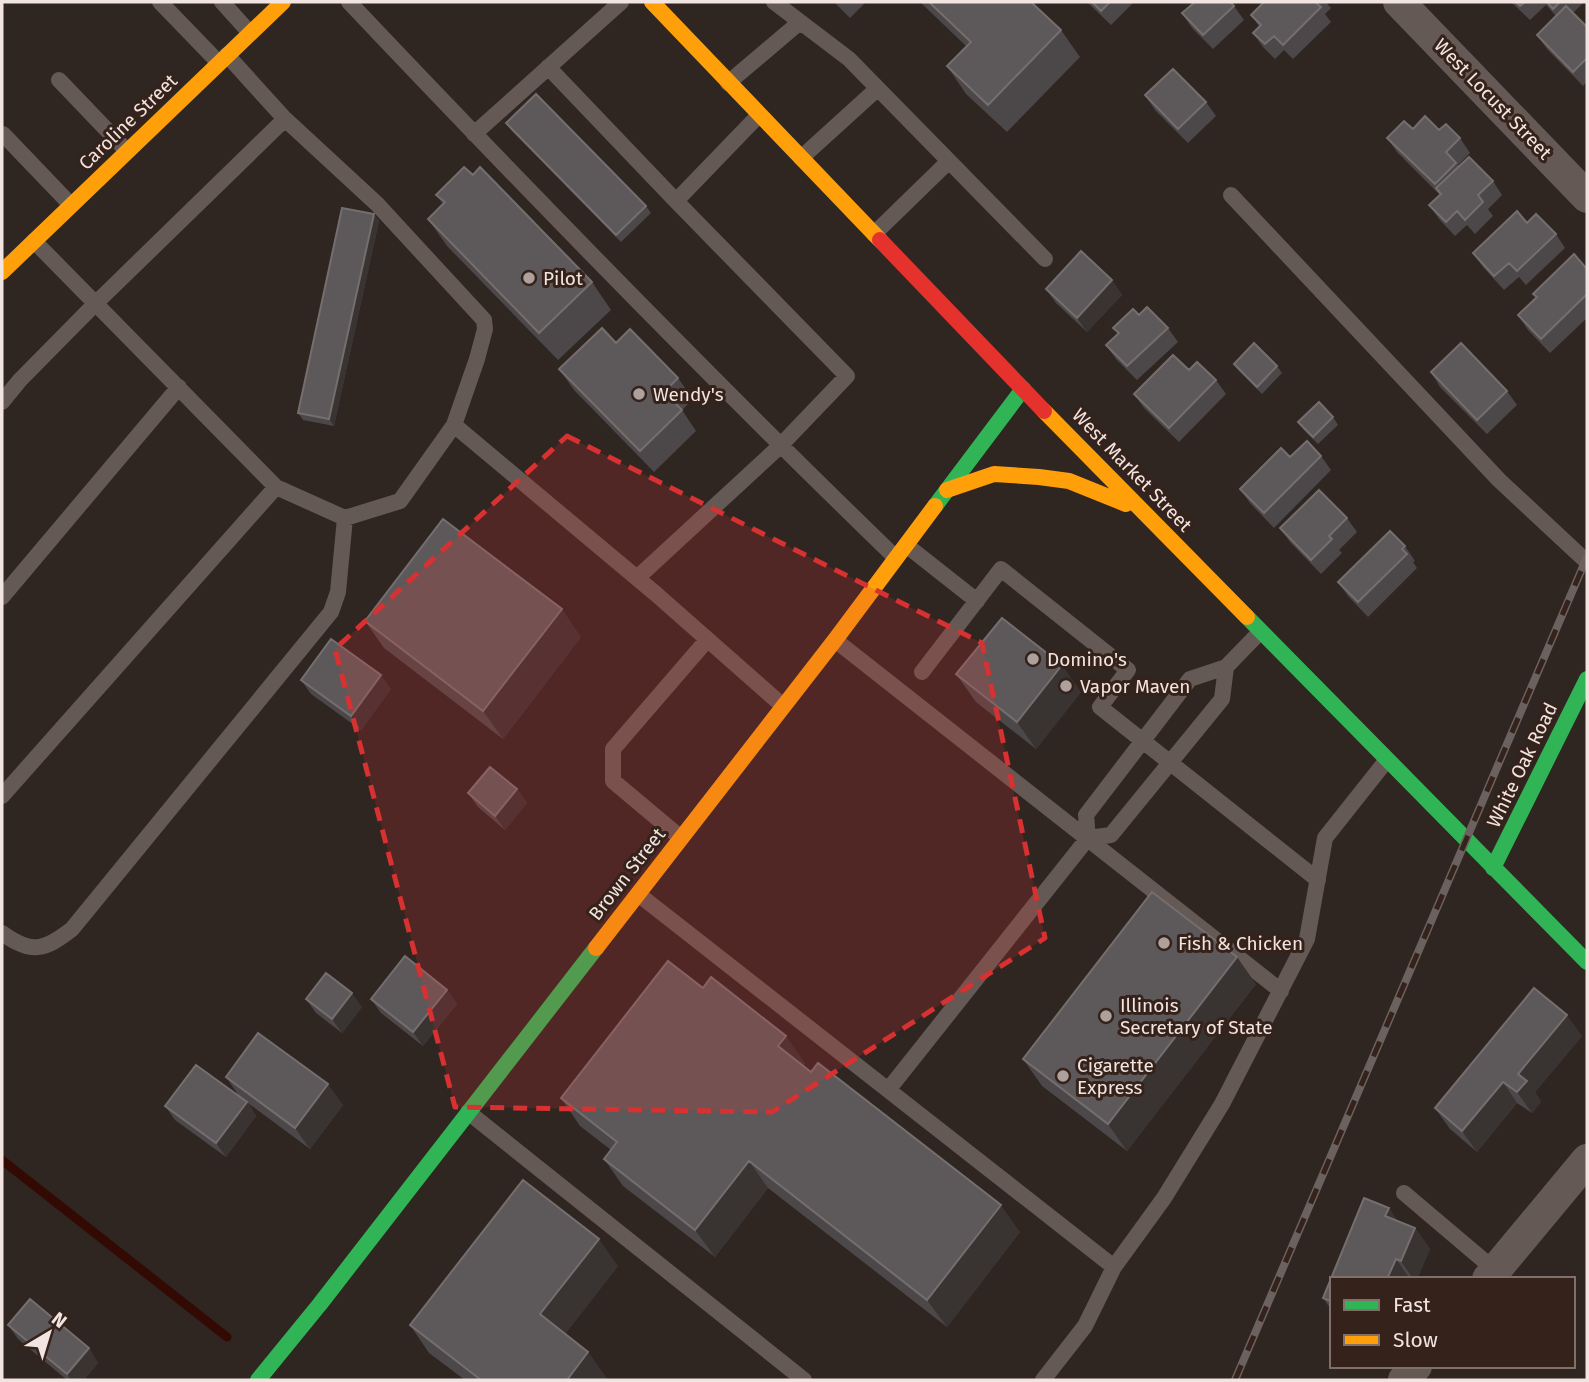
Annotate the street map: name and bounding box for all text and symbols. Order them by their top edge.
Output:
street label: West Locust Street [1430,34,1557,164]
street label: Caroline Street [74,69,182,175]
place label: Pilot [543,267,583,290]
marker: Pilot [521,270,537,286]
place label: Wendy's [653,383,724,406]
marker: Wendy's [631,386,647,402]
street label: West Market Street [1067,404,1197,537]
place label: Domino's [1047,648,1127,671]
marker: Domino's [1025,651,1041,667]
place label: Vapor Maven [1080,675,1191,698]
marker: Vapor Maven [1058,678,1074,694]
street label: White Oak Road [1482,699,1562,831]
street label: Brown Street [584,823,670,925]
place label: Fish & Chicken [1178,932,1303,955]
marker: Fish & Chicken [1156,935,1172,951]
place label: Illinois Secretary of State [1120,994,1273,1039]
marker: Illinois Secretary of State [1098,1008,1114,1024]
place label: Cigarette Express [1077,1054,1154,1099]
marker: Cigarette Express [1055,1068,1071,1084]
legend [1330,1277,1575,1368]
text: Fast [1393,1292,1431,1318]
north arrow [14,1298,84,1368]
text: N [47,1307,71,1333]
text: Slow [1393,1327,1438,1353]

